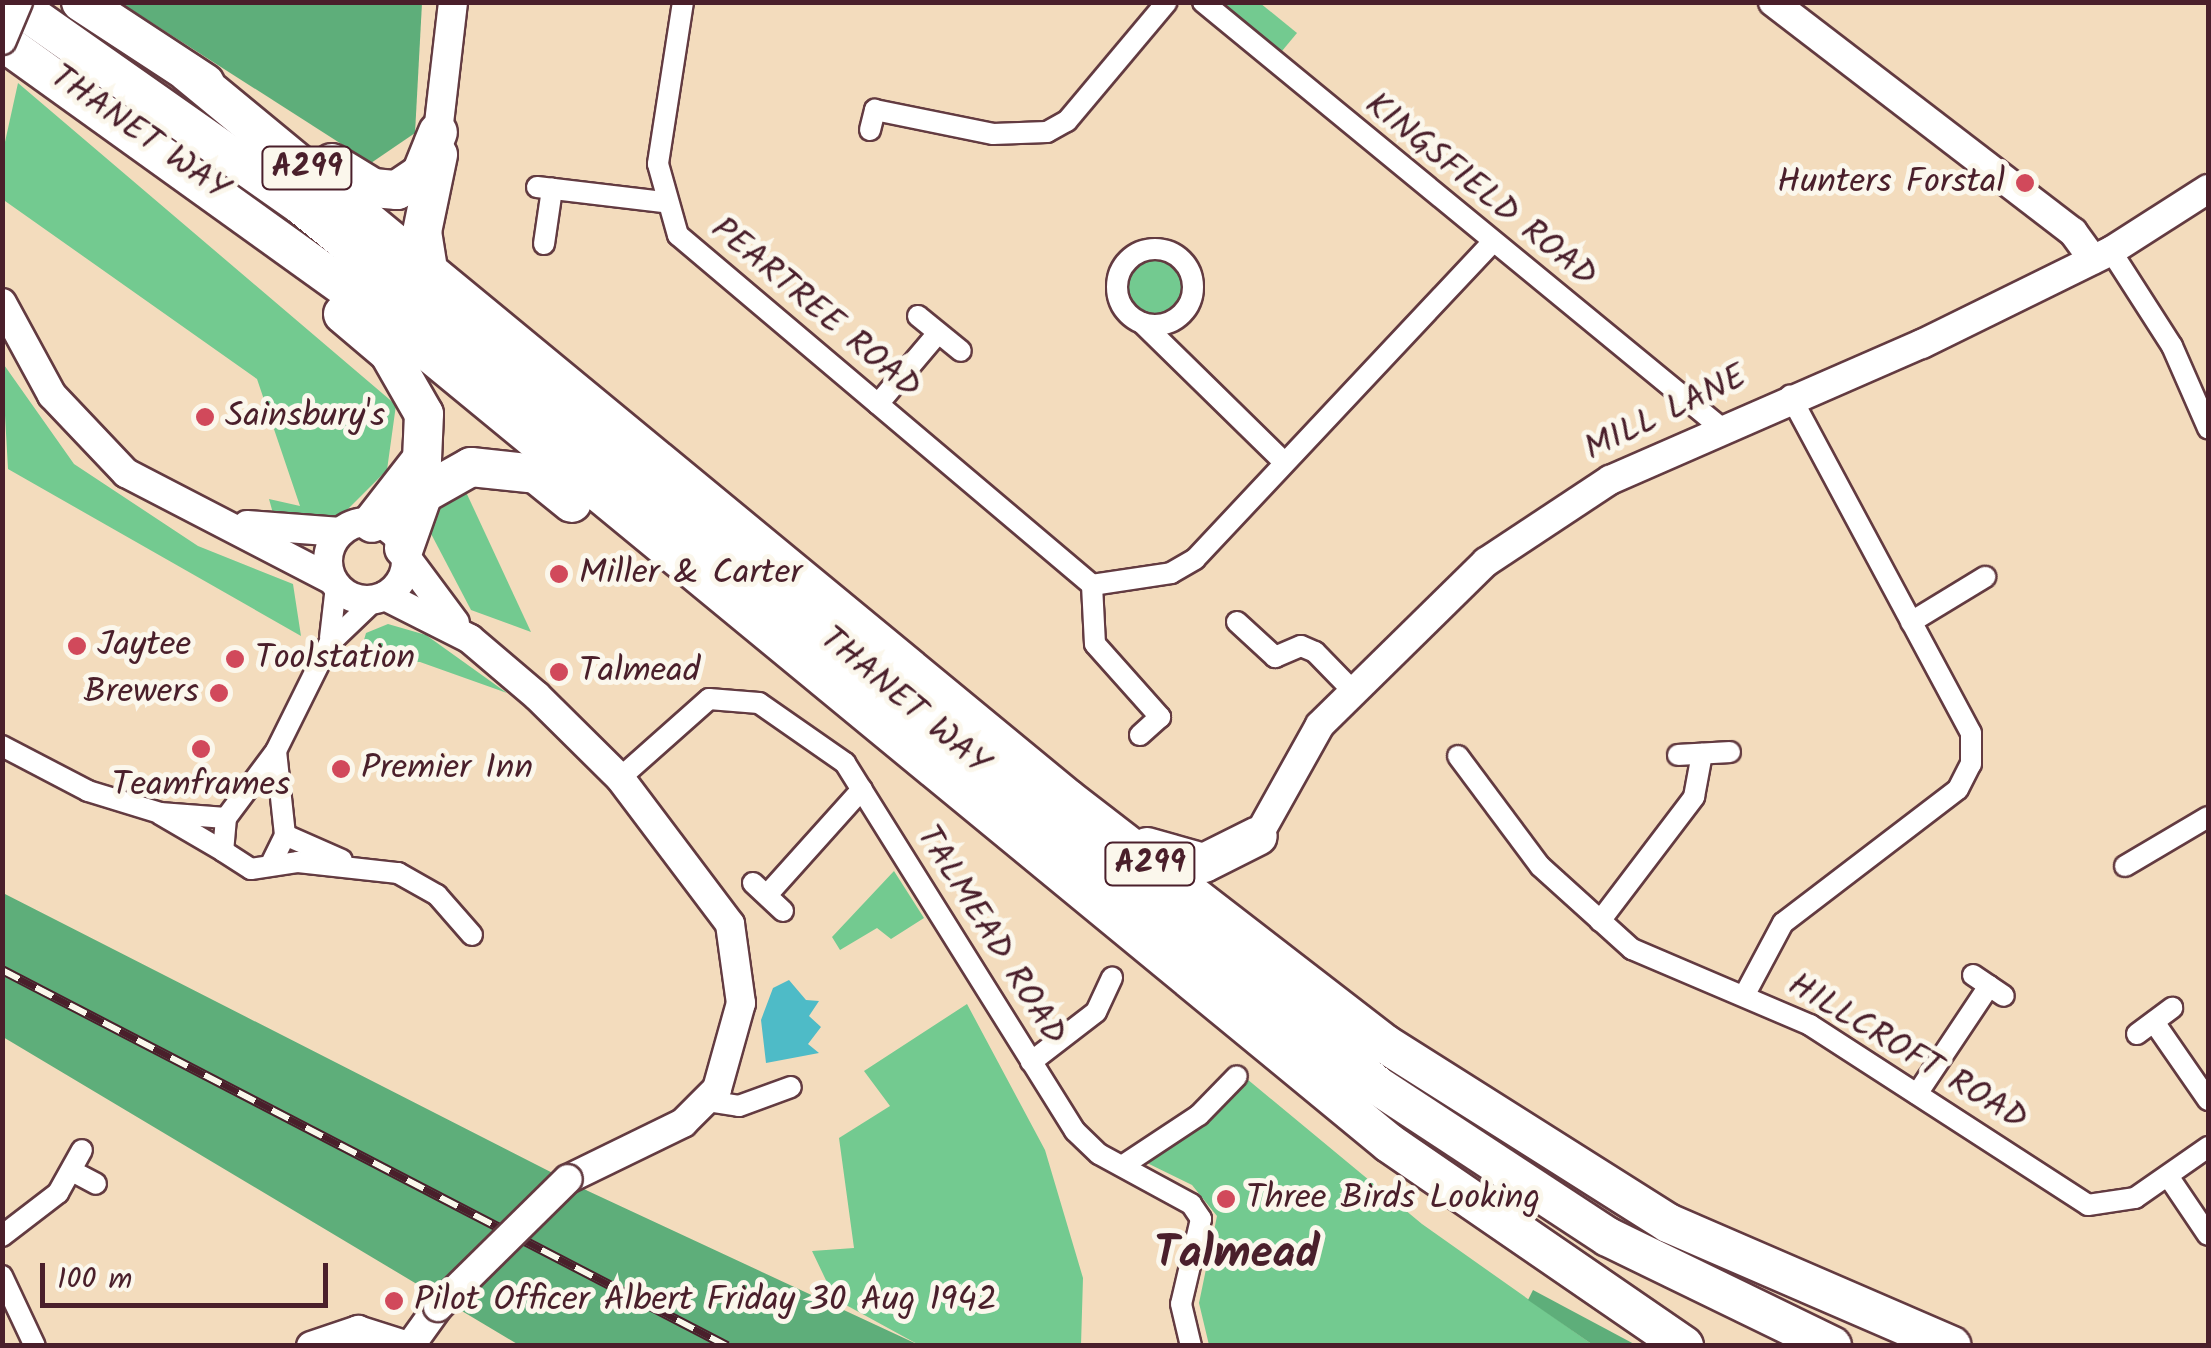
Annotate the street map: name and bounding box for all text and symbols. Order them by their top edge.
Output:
street label: THANET WAY [41,57,237,211]
street label: KINGSFIELD ROAD [1356,85,1604,297]
road number: A299 [260,141,354,195]
place label: Hunters Forstal [1777,162,2005,204]
marker: Hunters Forstal [2014,172,2036,194]
street label: PEARTREE ROAD [701,209,929,409]
street label: MILL LANE [1578,357,1754,471]
place label: Sainsbury's [225,396,385,438]
marker: Sainsbury's [194,406,216,428]
place label: Miller & Carter [579,553,802,595]
marker: Miller & Carter [548,563,570,585]
street label: THANET WAY [810,619,998,785]
place label: Jaytee [97,625,191,667]
marker: Jaytee [66,635,88,657]
place label: Toolstation [255,638,415,680]
marker: Toolstation [224,648,246,670]
place label: Talmead [579,651,700,693]
marker: Talmead [548,661,570,683]
place label: Brewers [84,672,199,714]
marker: Brewers [208,682,230,704]
marker: Teamframes [190,738,212,760]
place label: Premier Inn [361,748,533,790]
marker: Premier Inn [330,758,352,780]
place label: Teamframes [112,765,290,807]
street label: TALMEAD ROAD [906,819,1074,1053]
road number: A299 [1102,837,1198,891]
street label: HILLCROFT ROAD [1780,965,2034,1141]
place label: Three Birds Looking [1246,1178,1540,1220]
marker: Three Birds Looking [1215,1188,1237,1210]
district label: Talmead [1154,1229,1320,1283]
scale bar [45,1243,332,1305]
text: 100 m [57,1256,132,1304]
place label: Pilot Officer Albert Friday 30 Aug 1942 [414,1280,997,1322]
marker: Pilot Officer Albert Friday 30 Aug 1942 [383,1290,405,1312]

